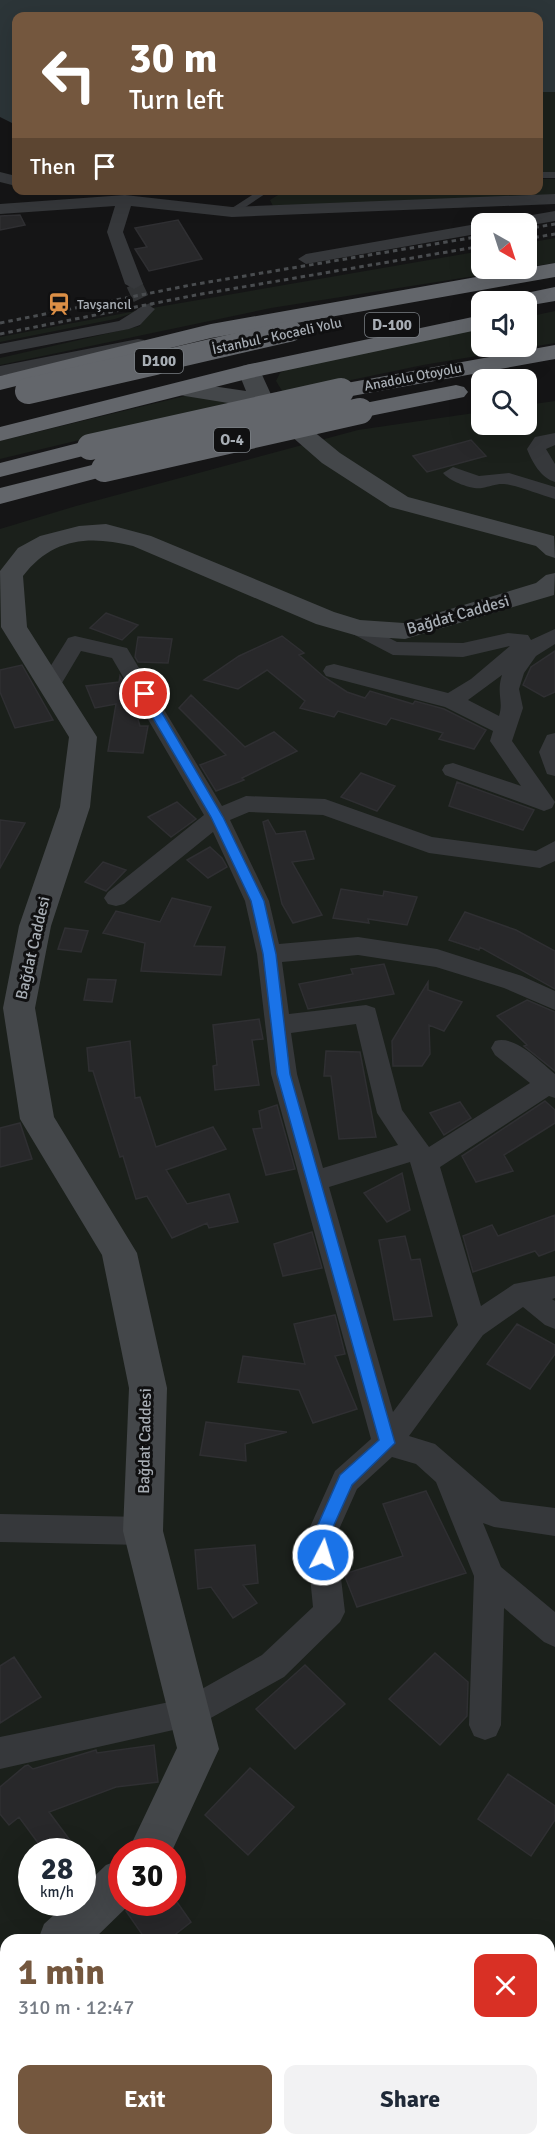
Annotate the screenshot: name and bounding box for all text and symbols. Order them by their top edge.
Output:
text: 30 m [129,33,218,84]
icon: left [30,36,108,114]
text: Turn left [129,84,224,117]
icon: arrive [88,150,121,183]
text: Then [30,153,76,180]
north arrow [471,213,537,279]
map controls [471,213,537,435]
station icon: Tavşancıl [46,291,72,317]
button: sound [471,291,537,357]
place label: Tavşancıl [77,296,132,313]
road number: D-100 [365,313,419,337]
street label: İstanbul - Kocaeli Yolu [211,314,343,358]
road number: D100 [135,349,183,373]
street label: Anadolu Otoyolu [363,359,463,395]
button: search [471,369,537,435]
road number: O-4 [214,428,250,452]
street label: Bağdat Caddesi [404,591,512,639]
pin [119,668,170,719]
icon: arrive [128,677,161,710]
street label: Bağdat Caddesi [11,894,55,1002]
street label: Bağdat Caddesi [134,1388,156,1494]
position arrow [291,1523,355,1587]
speed limit sign: 30 [108,1838,186,1916]
text: 28 [41,1851,73,1888]
text: km/h [40,1883,74,1901]
text: 1 min [18,1950,105,1995]
button: close [474,1954,537,2017]
text: 310 m · 12:47 [18,1995,134,2020]
button: Exit [18,2065,272,2134]
button: Share [284,2065,537,2134]

